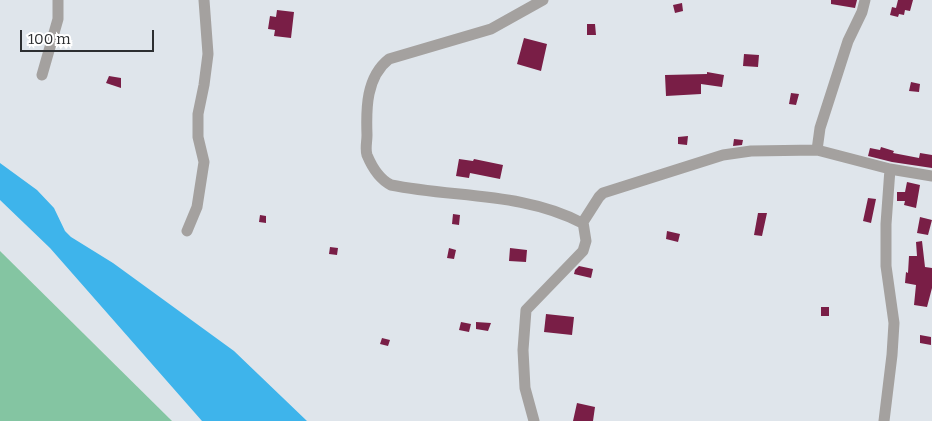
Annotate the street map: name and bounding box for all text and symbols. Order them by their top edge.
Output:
scale bar [22,20,156,52]
text: 100 m [28,30,71,48]

